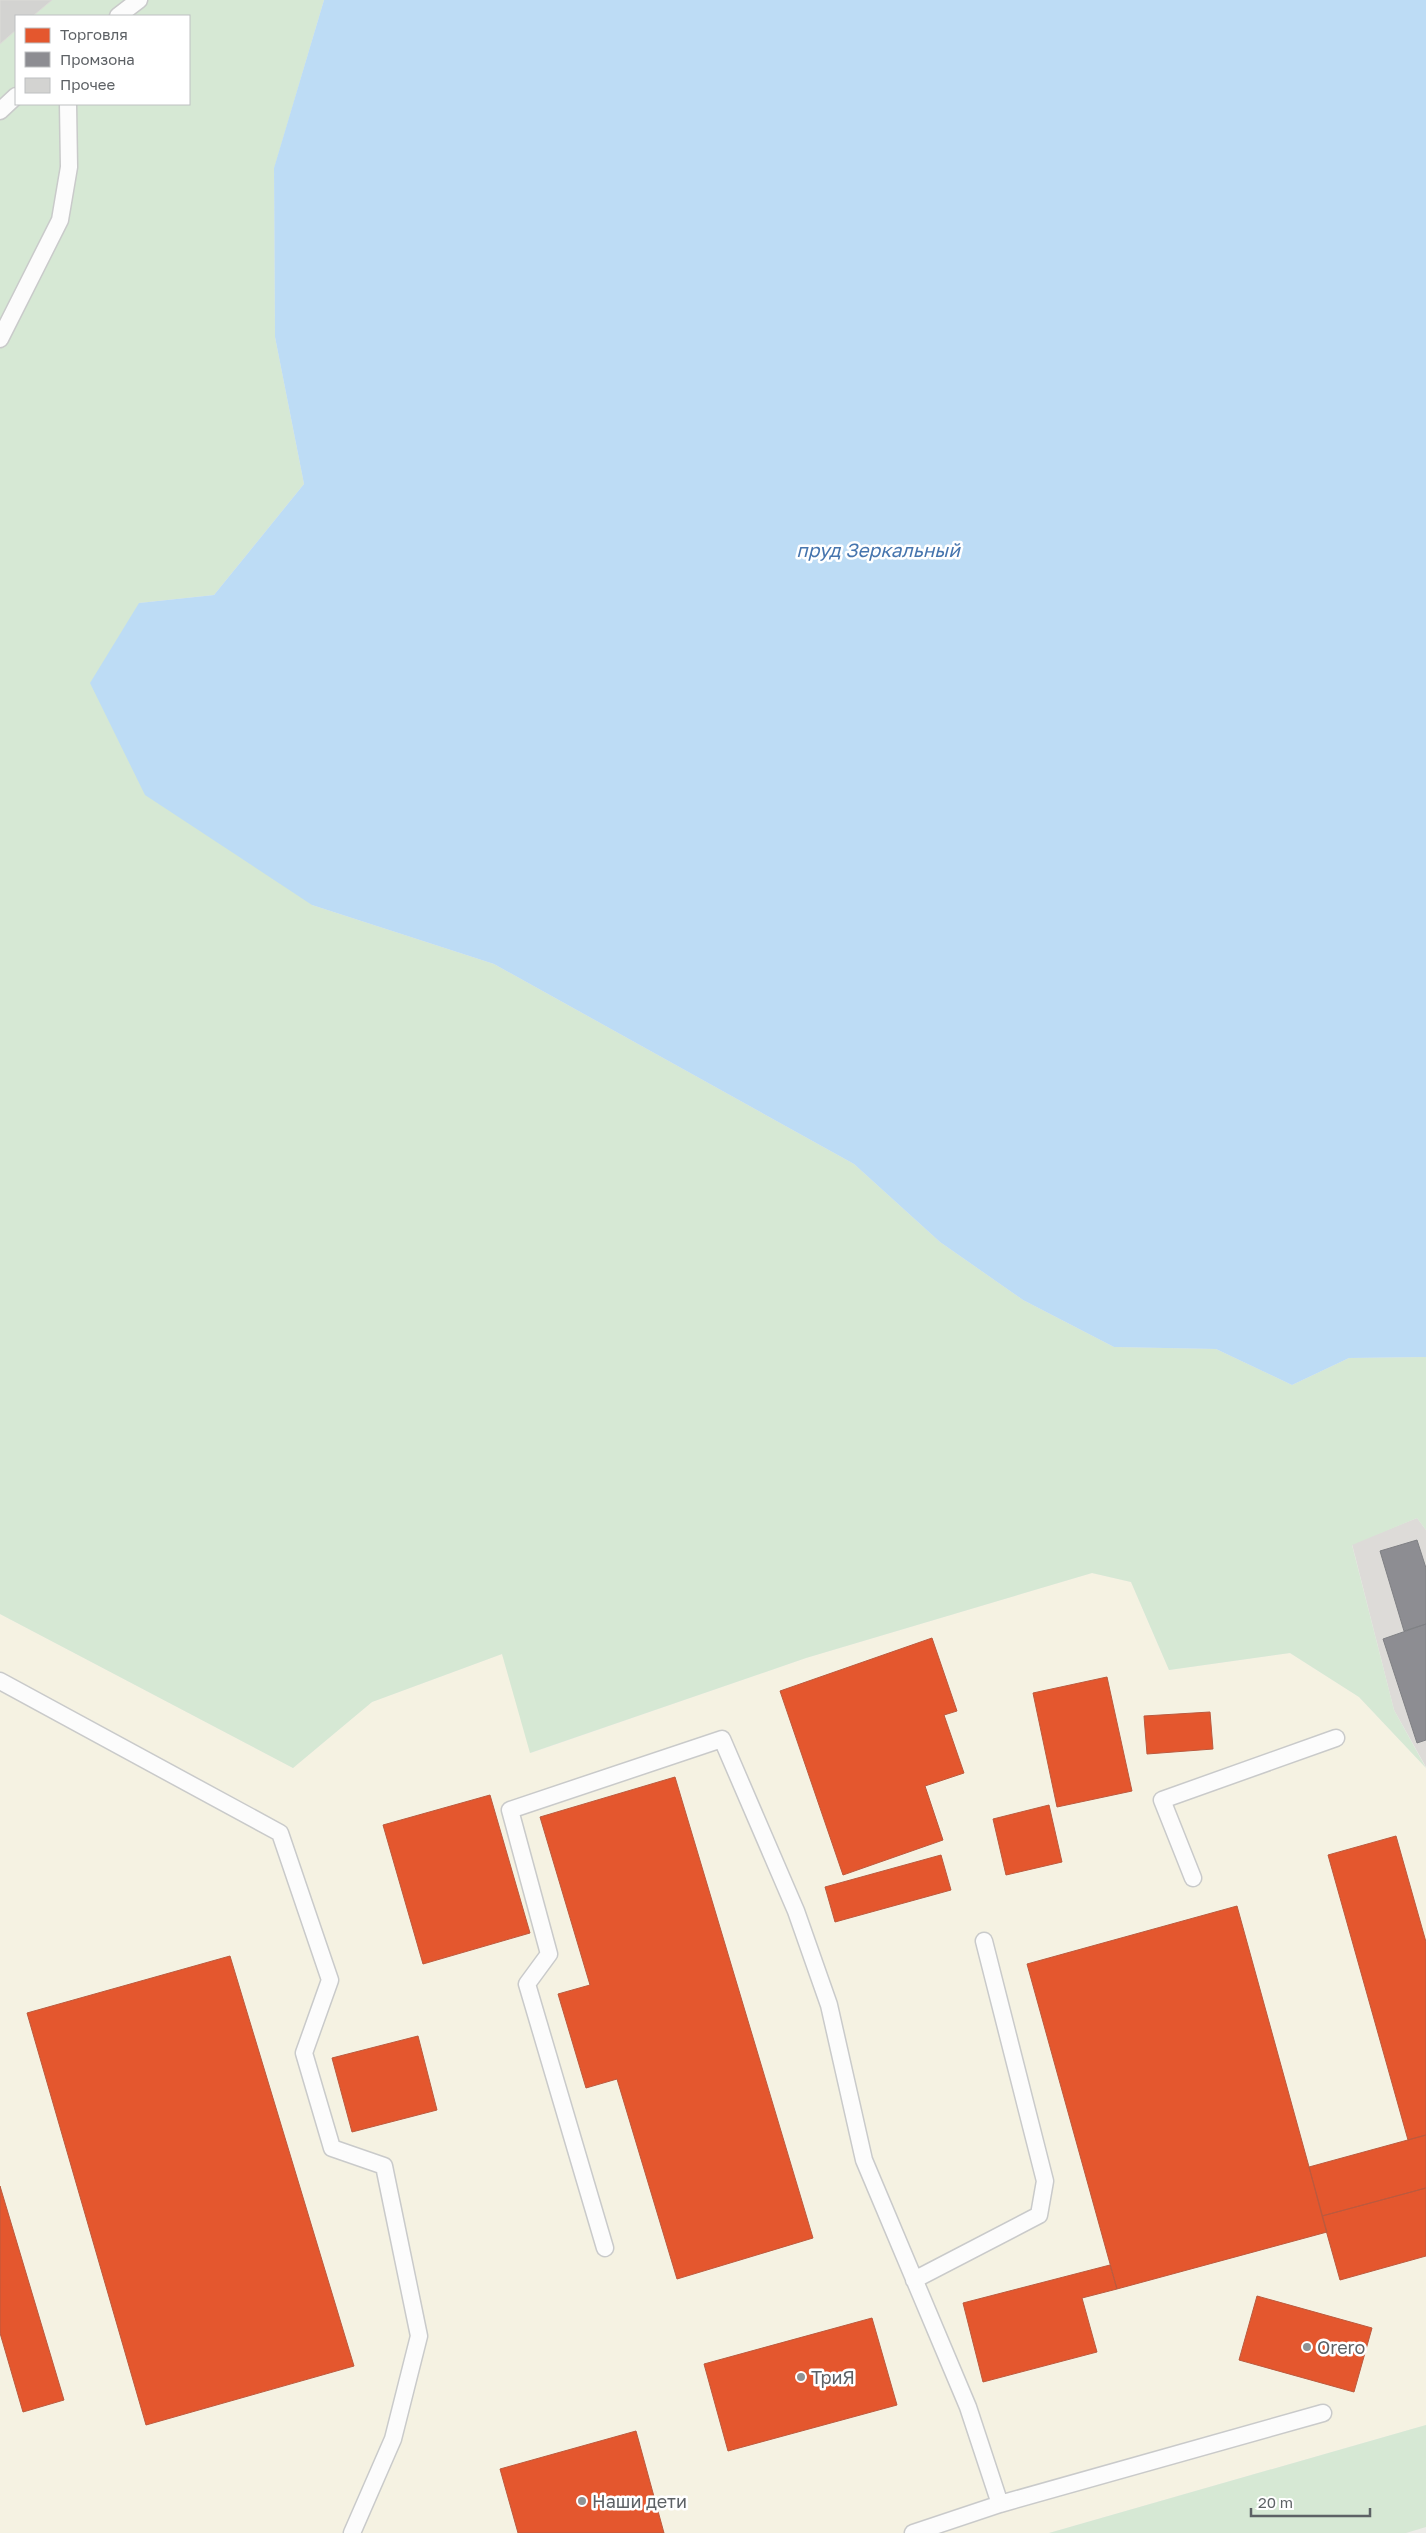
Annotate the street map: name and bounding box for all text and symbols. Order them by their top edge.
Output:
legend [15,15,190,105]
text: Торговля [60,25,128,43]
text: Промзона [60,50,135,68]
text: Прочее [60,75,116,93]
water label: пруд Зеркальный [796,538,961,561]
place label: Orero [1317,2336,1365,2358]
marker: Orero [1301,2341,1313,2353]
place label: ТриЯ [811,2366,855,2388]
marker: ТриЯ [795,2371,807,2383]
scale bar [1251,2486,1370,2518]
place label: Наши дети [592,2490,687,2512]
text: 20 m [1258,2493,1293,2511]
marker: Наши дети [576,2495,588,2507]

